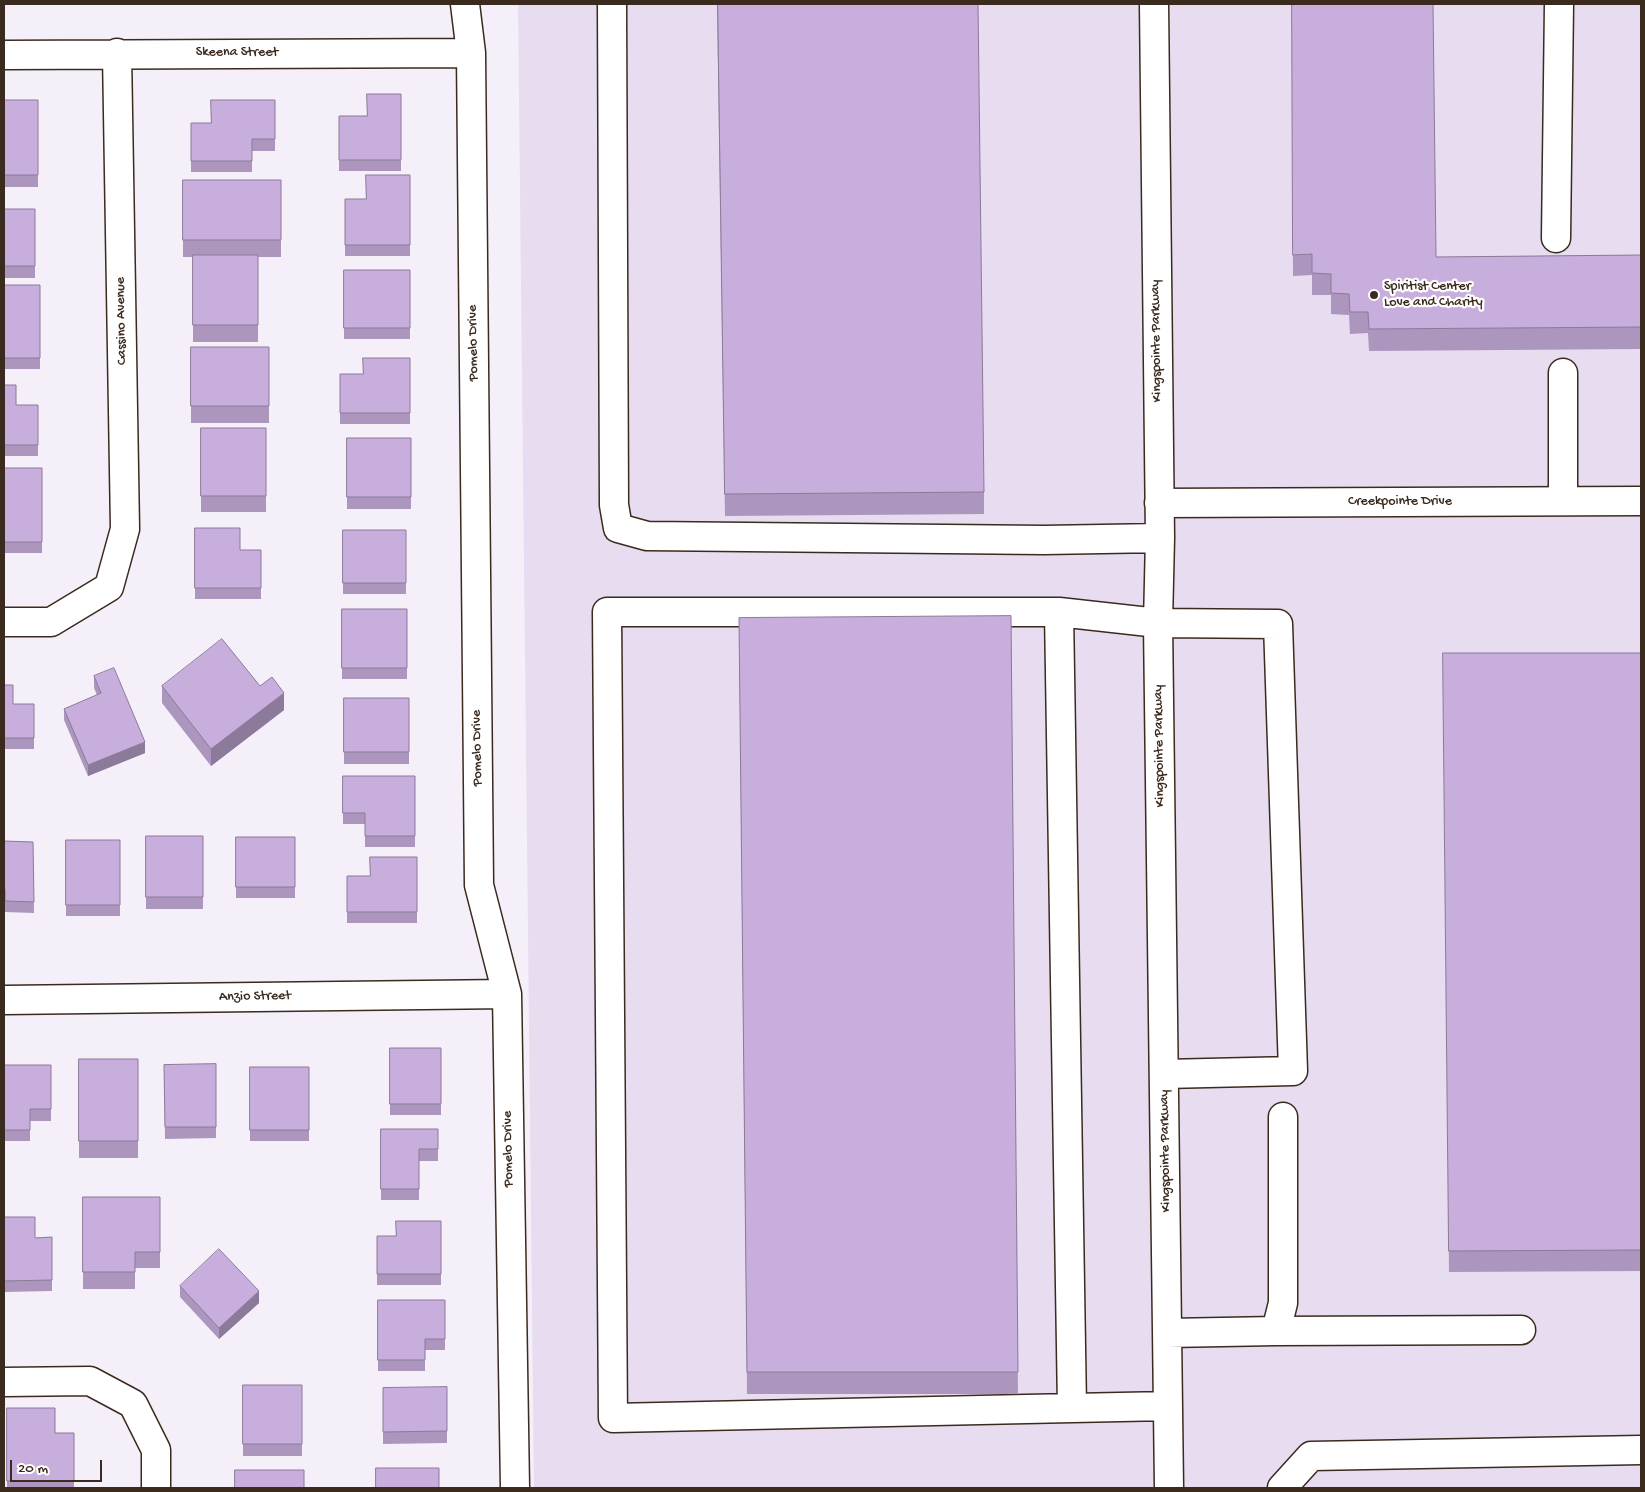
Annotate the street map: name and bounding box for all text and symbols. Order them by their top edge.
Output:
street label: Skeena Street [196,45,278,61]
street label: Cassino Avenue [113,277,131,365]
street label: Kingspointe Parkway [1148,279,1166,403]
place label: Spiritist Center Love and Charity [1384,279,1483,312]
marker: Spiritist Center Love and Charity [1368,289,1380,301]
street label: Pomelo Drive [465,305,483,381]
street label: Creekpointe Drive [1348,494,1452,510]
street label: Kingspointe Parkway [1151,684,1169,808]
street label: Pomelo Drive [469,710,487,786]
street label: Anzio Street [219,988,291,1006]
street label: Kingspointe Parkway [1157,1089,1175,1213]
street label: Pomelo Drive [500,1111,518,1187]
scale bar [12,1450,105,1482]
text: 20 m [18,1460,48,1478]

